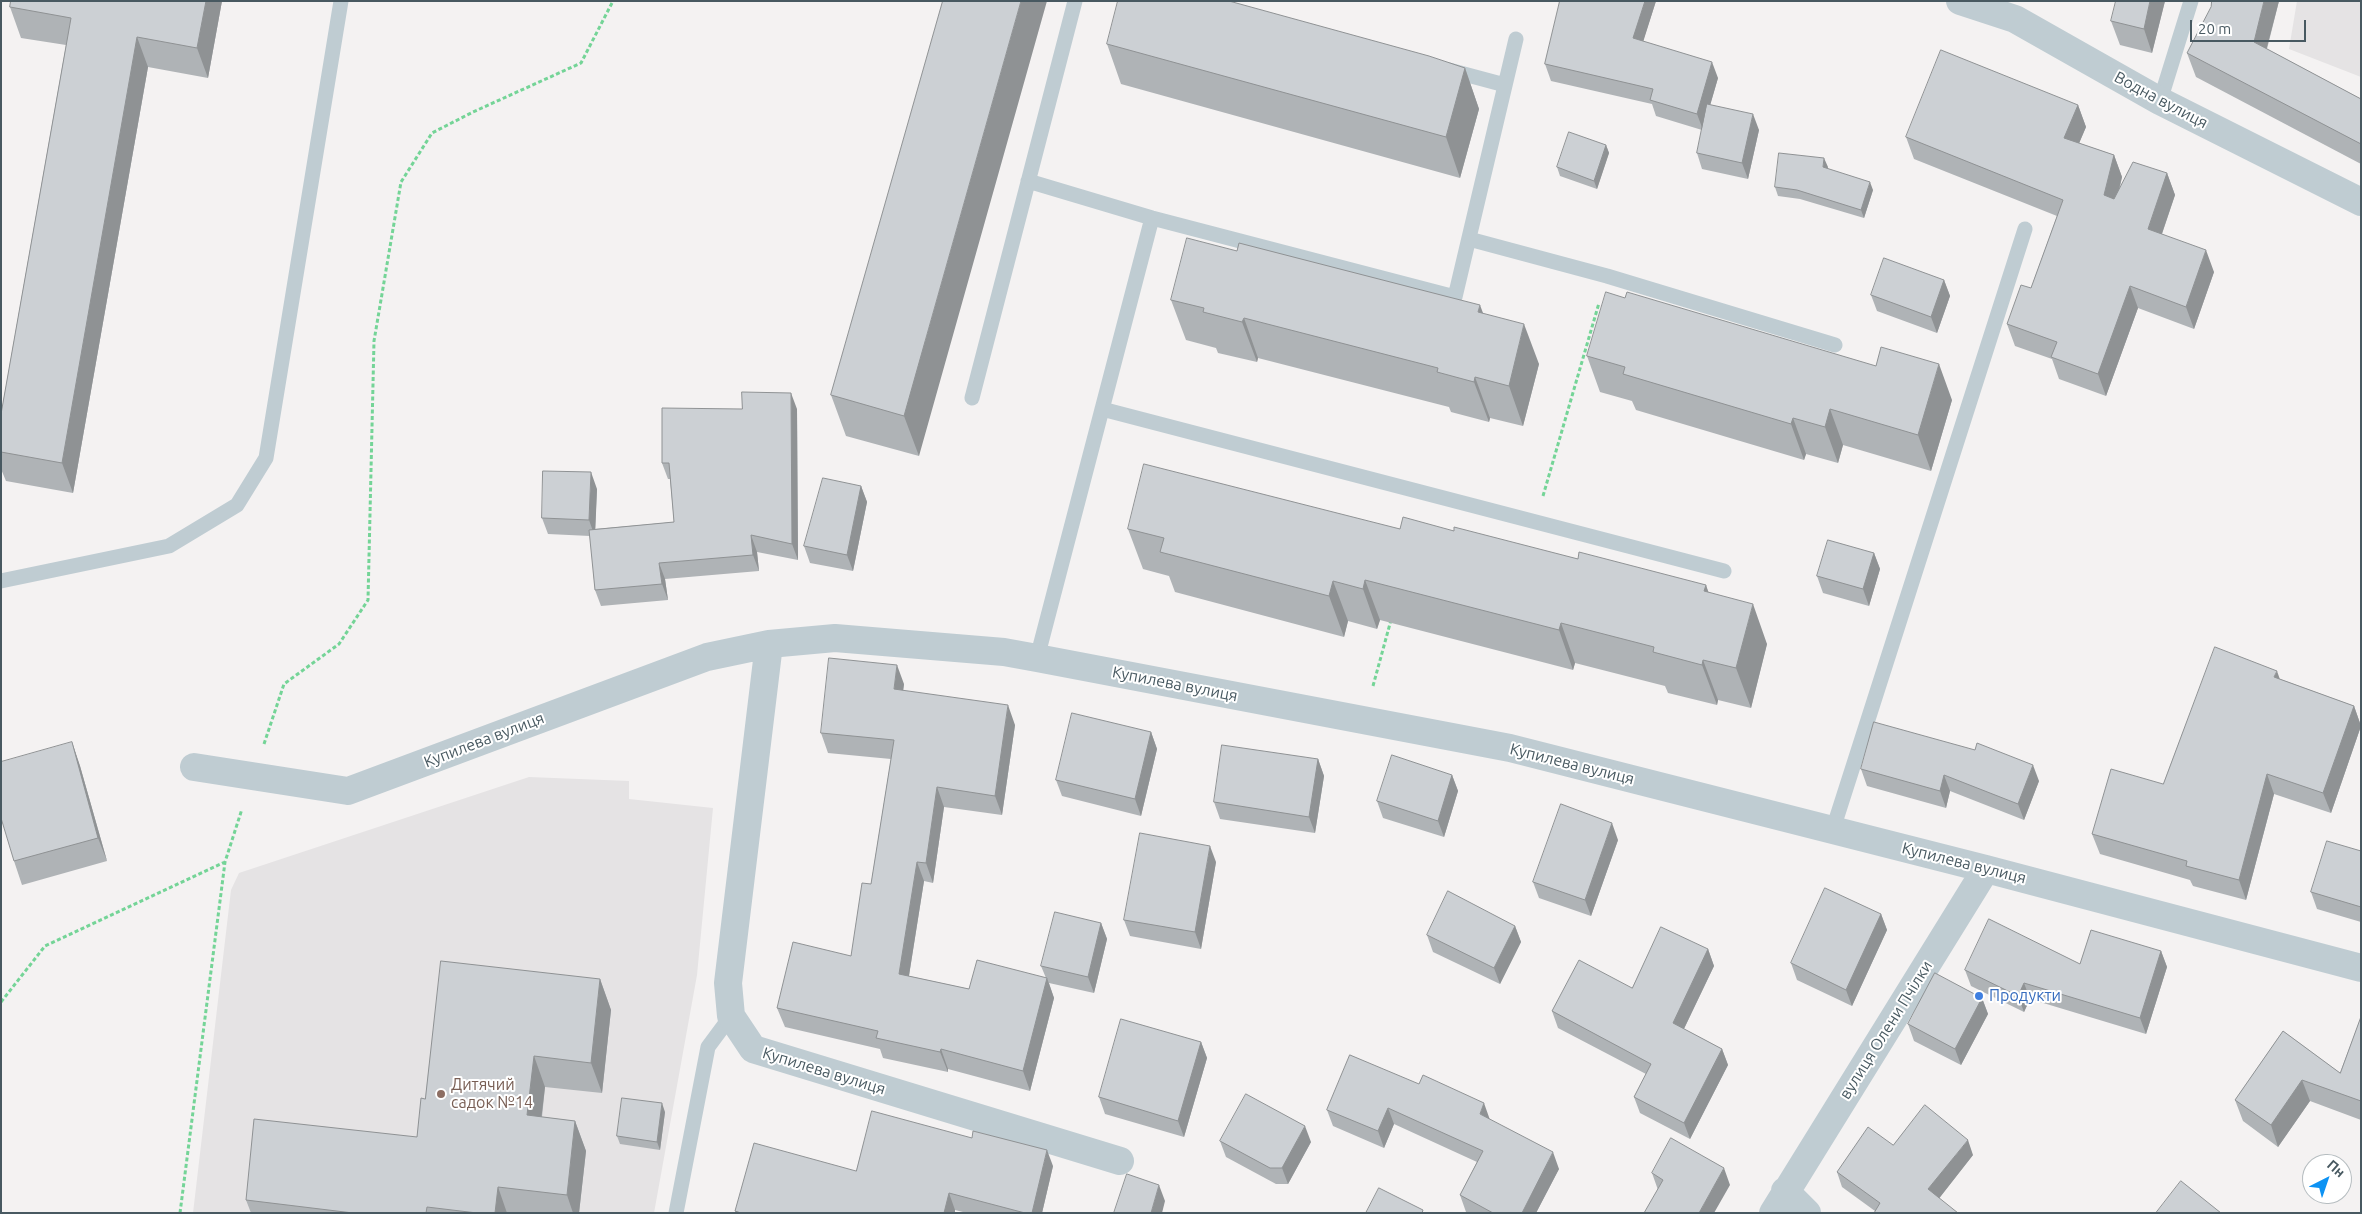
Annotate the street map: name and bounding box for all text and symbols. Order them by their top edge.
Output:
scale bar [2192,10,2308,42]
text: 20 m [2198,20,2231,37]
street label: Водна вулиця [2111,67,2211,133]
street label: Купилева вулиця [1111,662,1239,706]
street label: Купилева вулиця [421,708,547,772]
street label: Купилева вулиця [1508,739,1636,789]
street label: Купилева вулиця [1900,838,2028,888]
street label: вулиця Олени Пчілки [1835,957,1937,1103]
place label: Продукти [1989,986,2061,1006]
marker: Продукти [1973,990,1985,1002]
street label: Купилева вулиця [760,1043,888,1099]
place label: Дитячий садок №14 [451,1075,533,1113]
marker: Дитячий садок №14 [435,1088,447,1100]
north arrow [2302,1154,2352,1204]
text: Пн [2324,1156,2348,1180]

